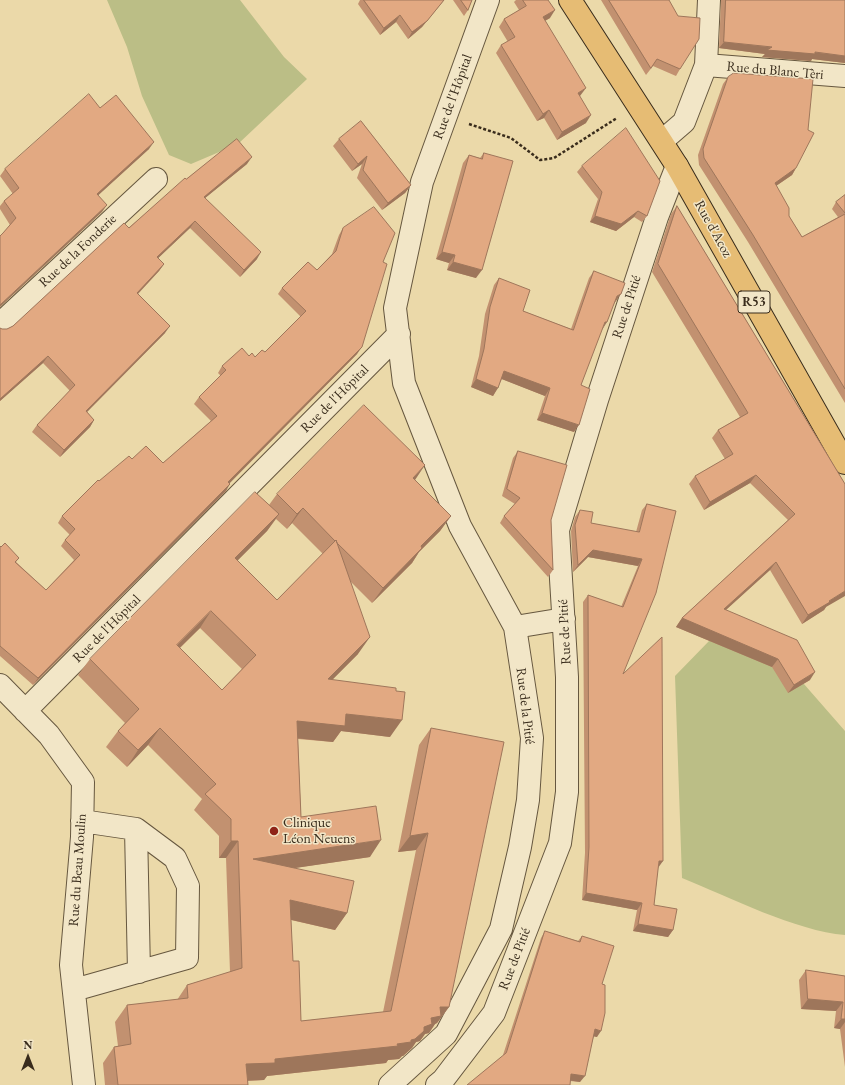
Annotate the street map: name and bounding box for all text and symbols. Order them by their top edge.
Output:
street label: Rue de l'Hôpital [430,52,476,142]
street label: Rue du Blanc Tèri [726,58,824,84]
street label: Rue d'Acoz [690,198,736,260]
street label: Rue de la Fonderie [36,211,120,291]
street label: Rue de Pitié [609,273,645,341]
road number: R53 [738,291,770,313]
street label: Rue de l'Hôpital [297,361,373,437]
street label: Rue de l'Hôpital [69,591,145,667]
street label: Rue de Pitié [555,599,575,665]
street label: Rue de la Pitié [512,667,538,745]
street label: Rue du Beau Moulin [66,813,90,927]
place label: Clinique Léon Neuens [283,815,355,848]
marker: Clinique Léon Neuens [268,825,280,837]
street label: Rue de Pitié [495,925,535,993]
north arrow [8,1037,48,1077]
text: N [24,1038,32,1052]

